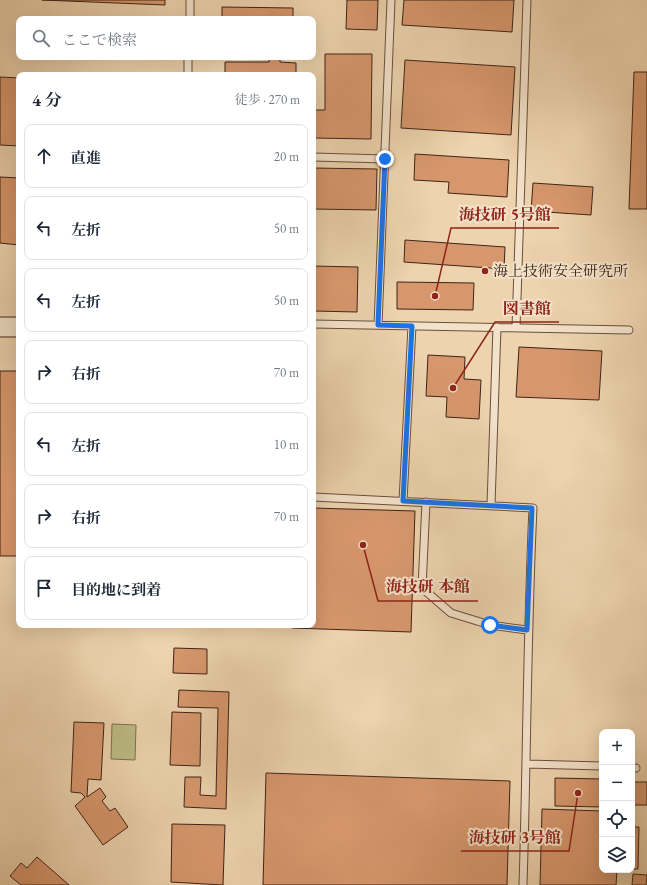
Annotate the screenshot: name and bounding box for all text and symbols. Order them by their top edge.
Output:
search box [16,16,316,60]
icon: search [30,27,52,49]
text: ここで検索 [62,30,137,49]
text: 4 分 [32,89,62,111]
text: 徒歩 · 270 m [235,91,300,108]
icon: ahead [33,145,55,167]
text: 直進 [71,148,101,167]
text: 20 m [274,148,299,165]
route end [376,150,394,168]
callout: 海技研 5号館 [451,200,559,228]
text: 海技研 5号館 [459,204,551,225]
icon: left [33,217,55,239]
text: 左折 [71,220,101,239]
text: 50 m [274,220,299,237]
place label: 海上技術安全研究所 [493,261,628,280]
marker: 海上技術安全研究所 [480,266,490,276]
icon: left [33,289,55,311]
text: 左折 [71,292,101,311]
text: 50 m [274,292,299,309]
callout: 図書館 [495,294,559,322]
text: 図書館 [503,298,551,319]
icon: right [33,361,55,383]
text: 右折 [71,364,101,383]
text: 70 m [274,364,299,381]
icon: left [33,433,55,455]
text: 左折 [71,436,101,455]
text: 10 m [274,436,299,453]
icon: right [33,505,55,527]
text: 右折 [71,508,101,527]
text: 70 m [274,508,299,525]
callout: 海技研 本館 [378,573,478,601]
text: 海技研 本館 [386,576,470,597]
icon: arrive [33,577,55,599]
text: 目的地に到着 [71,580,161,599]
route start [481,616,499,634]
map controls [599,729,635,873]
button: + [599,729,635,765]
button: − [599,765,635,801]
button: locate [599,801,635,837]
callout: 海技研 3号館 [461,823,569,851]
text: 海技研 3号館 [469,827,561,848]
button: layers [599,837,635,873]

